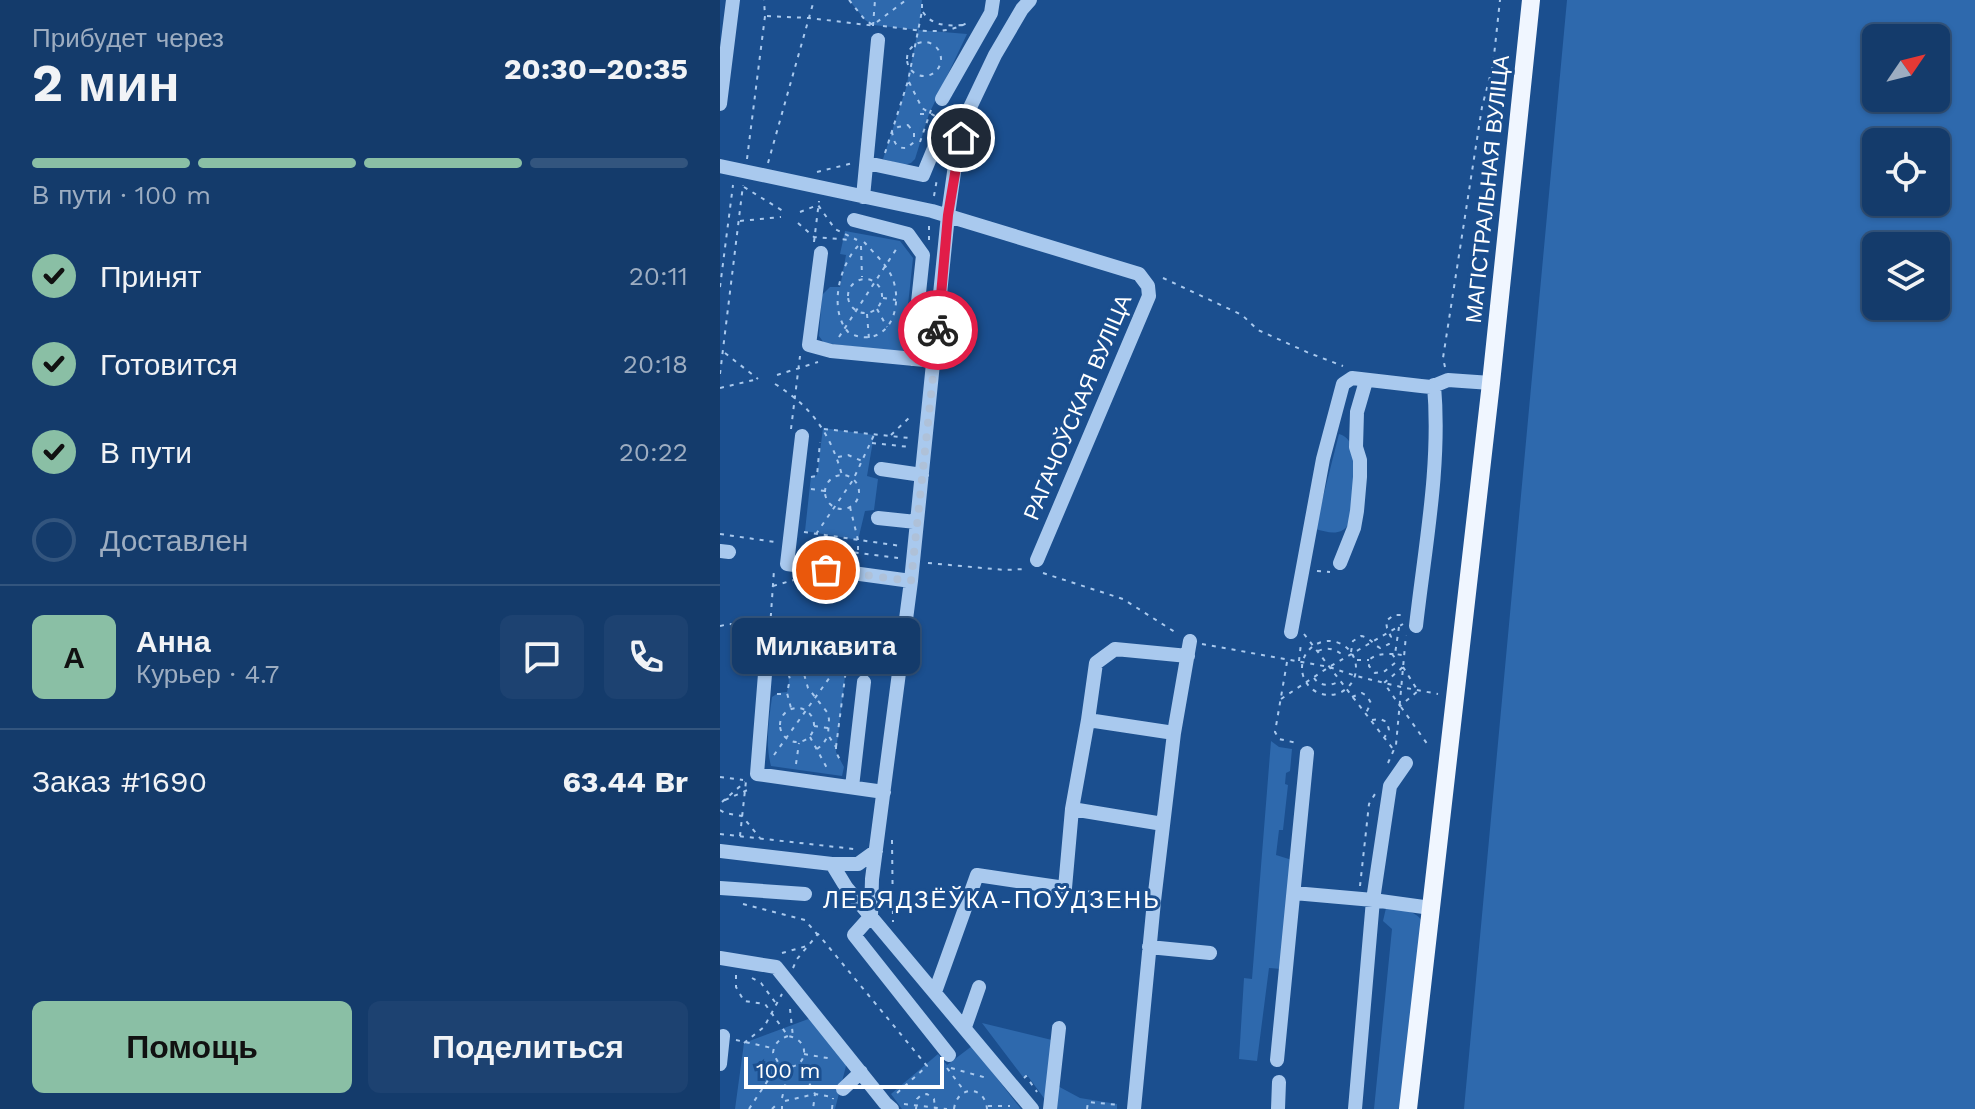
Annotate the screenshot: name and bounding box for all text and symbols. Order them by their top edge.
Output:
text: Прибудет через [32,23,224,53]
north arrow [1862,24,1950,112]
map controls [1862,24,1950,320]
text: 20:30–20:35 [504,51,688,86]
text: 2 мин [32,53,180,114]
street label: МАГІСТРАЛЬНАЯ ВУЛІЦА [1461,53,1514,324]
pin [927,104,995,172]
icon: home [939,116,983,160]
button: locate [1862,128,1950,216]
text: В пути · 100 m [32,180,211,210]
button: layers [1862,232,1950,320]
icon: check [32,254,76,298]
text: Принят [100,259,202,294]
text: 20:11 [629,261,688,291]
courier [898,290,978,370]
street label: РАГАЧОЎСКАЯ ВУЛІЦА [1018,290,1136,524]
icon: bike [916,308,960,352]
icon: check [32,342,76,386]
text: Готовится [100,347,238,382]
text: 20:18 [623,349,688,379]
icon: check [32,430,76,474]
text: В пути [100,435,192,470]
text: 20:22 [619,437,688,467]
text: Доставлен [100,523,248,558]
pin [792,536,860,604]
icon: bag [804,548,848,592]
button: chat [500,615,584,699]
button: phone [604,615,688,699]
callout: Милкавита [732,618,920,674]
text: Анна [136,624,211,659]
text: Милкавита [756,631,896,661]
text: А [63,640,85,675]
text: Курьер · 4.7 [136,659,279,689]
text: Заказ #1690 [32,764,207,799]
text: 63.44 Br [562,764,688,799]
district label: ЛЕБЯДЗЁЎКА-ПОЎДЗЕНЬ [823,886,1161,914]
button: Помощь [32,1001,352,1093]
button: Поделиться [368,1001,688,1093]
scale bar [744,1053,944,1089]
text: 100 m [756,1058,820,1083]

